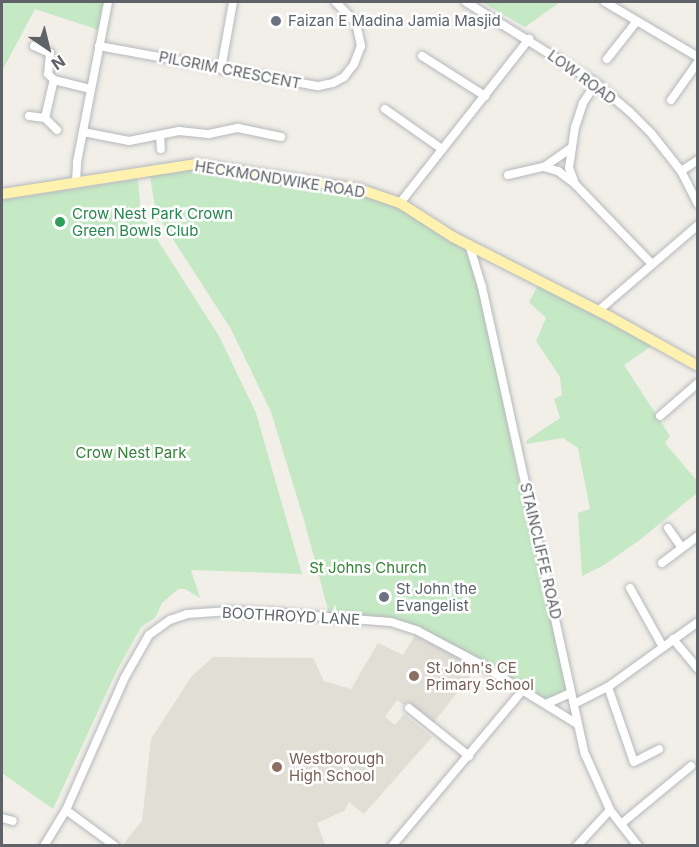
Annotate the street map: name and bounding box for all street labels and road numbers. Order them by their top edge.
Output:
street label: LOW ROAD [544,46,620,108]
street label: PILGRIM CRESCENT [157,47,303,93]
street label: HECKMONDWIKE ROAD [194,157,366,201]
street label: STAINCLIFFE ROAD [516,481,566,621]
street label: BOOTHROYD LANE [222,603,360,629]

